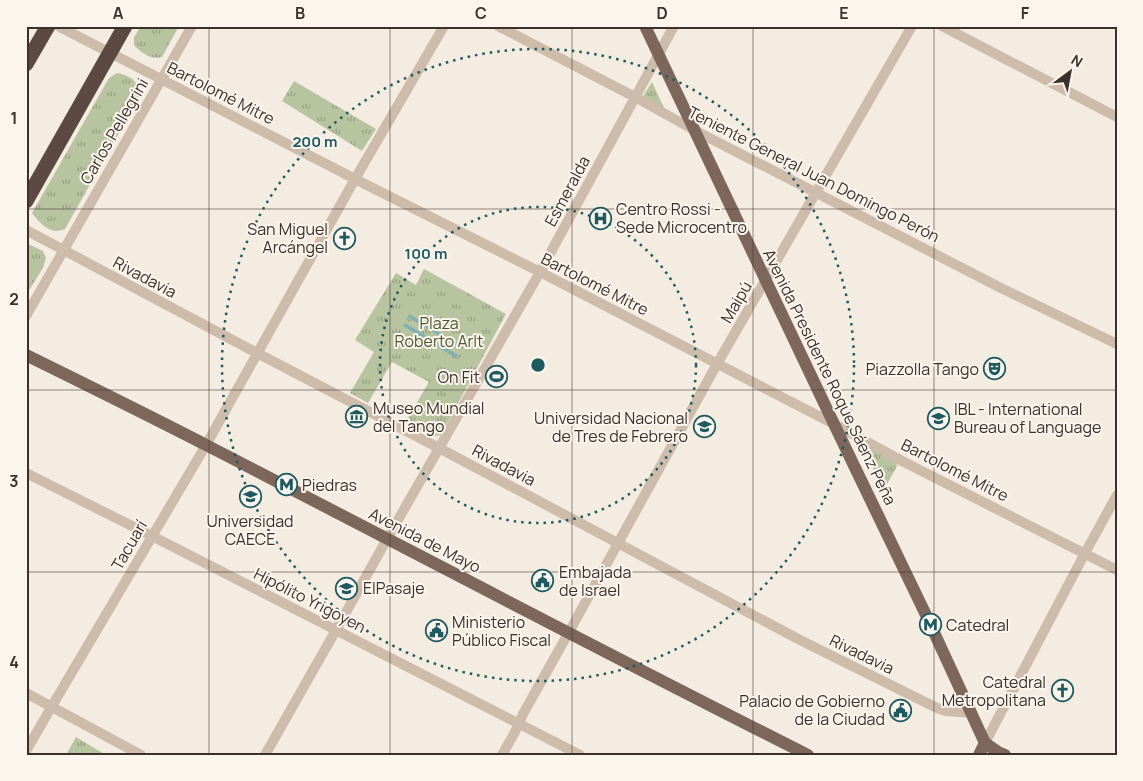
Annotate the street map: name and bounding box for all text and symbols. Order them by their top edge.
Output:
text: A [113,2,124,24]
text: B [295,2,305,24]
text: C [475,2,487,24]
text: D [656,2,668,24]
text: E [839,2,849,24]
text: F [1021,2,1030,24]
north arrow [1046,48,1096,98]
text: N [1068,50,1086,71]
street label: Bartolomé Mitre [163,56,279,130]
street label: Carlos Pellegrini [75,74,153,188]
street label: Teniente General Juan Domingo Perón [684,101,944,247]
text: 1 [10,107,18,129]
text: 200 m [292,131,338,152]
street label: Esmeralda [539,152,595,230]
place label: Centro Rossi - Sede Microcentro [616,198,747,238]
hospital icon: Centro Rossi - Sede Microcentro [588,206,612,230]
place label: San Miguel Arcángel [247,218,328,258]
church icon: San Miguel Arcángel [332,226,356,250]
text: 100 m [405,243,447,264]
street label: Avenida Presidente Roque Sáenz Peña [758,245,902,509]
street label: Bartolomé Mitre [537,247,653,321]
street label: Rivadavia [109,251,181,303]
street label: Maipú [715,277,757,327]
text: 2 [9,288,19,310]
park label: Plaza Roberto Arlt [395,312,483,352]
centre of rings [529,356,547,374]
theatre icon: Piazzolla Tango [983,357,1007,381]
place label: Piazzolla Tango [866,358,979,380]
sports icon: On Fit [484,365,508,389]
place label: On Fit [438,366,480,388]
place label: Museo Mundial del Tango [373,397,485,437]
place label: IBL - International Bureau of Language [954,398,1101,438]
museum icon: Museo Mundial del Tango [345,405,369,429]
school or university icon: IBL - International Bureau of Language [926,406,950,430]
place label: Universidad Nacional de Tres de Febrero [534,407,688,447]
school or university icon: Universidad Nacional de Tres de Febrero [692,415,716,439]
street label: Bartolomé Mitre [897,433,1013,507]
street label: Rivadavia [468,439,540,491]
text: 3 [9,470,19,492]
metro station icon: Piedras [274,473,298,497]
place label: Piedras [302,474,357,496]
school or university icon: Universidad CAECE [238,485,262,509]
street label: Avenida de Mayo [365,502,485,578]
place label: Universidad CAECE [206,510,294,550]
street label: Tacuarí [106,516,152,574]
place label: Embajada de Israel [559,561,631,601]
street label: Hipólito Yrigoyen [250,562,370,638]
public building icon: Embajada de Israel [531,569,555,593]
school or university icon: ElPasaje [335,576,359,600]
place label: ElPasaje [363,577,425,599]
place label: Ministerio Público Fiscal [452,611,551,651]
metro station icon: Catedral [918,613,942,637]
place label: Catedral [946,614,1009,636]
public building icon: Ministerio Público Fiscal [424,619,448,643]
street label: Rivadavia [826,629,898,679]
text: 4 [9,651,19,673]
place label: Catedral Metropolitana [942,671,1046,711]
church icon: Catedral Metropolitana [1050,679,1074,703]
place label: Palacio de Gobierno de la Ciudad [739,690,885,730]
public building icon: Palacio de Gobierno de la Ciudad [889,698,913,722]

